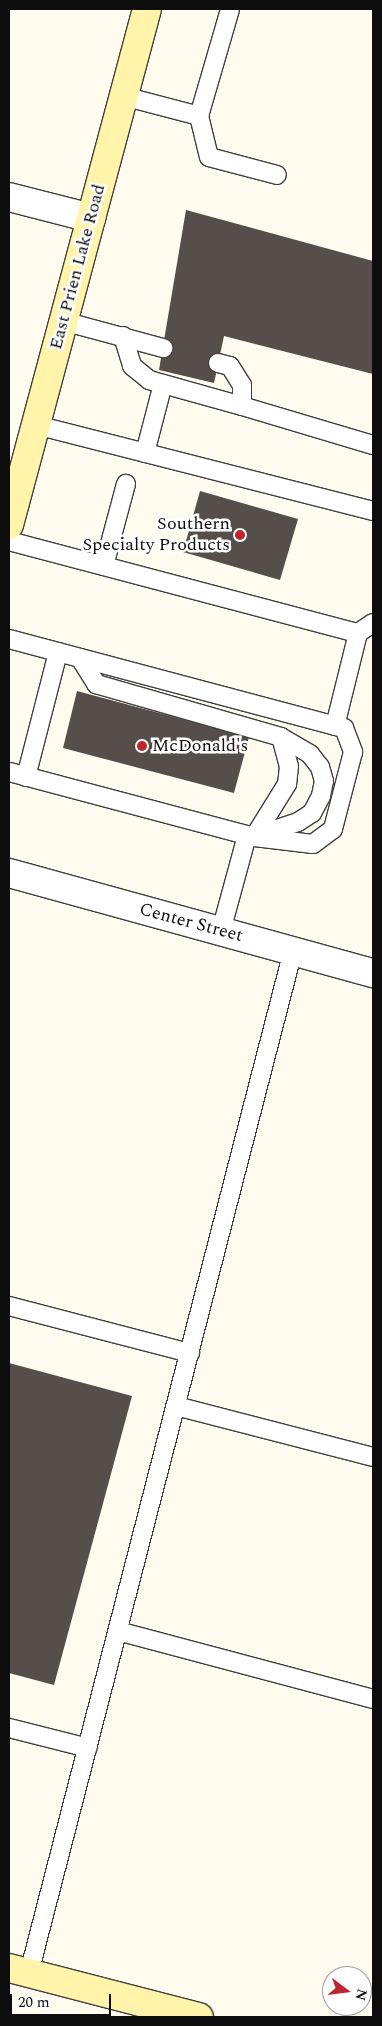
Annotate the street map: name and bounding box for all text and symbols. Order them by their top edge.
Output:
street label: East Prien Lake Road [46,182,110,352]
place label: Southern Specialty Products [82,514,230,556]
marker: Southern Specialty Products [234,529,246,541]
place label: McDonald's [152,735,248,757]
marker: McDonald's [136,740,148,752]
street label: Center Street [137,899,245,947]
north arrow [322,1966,372,2016]
scale bar [12,1984,114,2016]
text: N [349,1987,373,2003]
text: 20 m [18,1991,50,2014]

